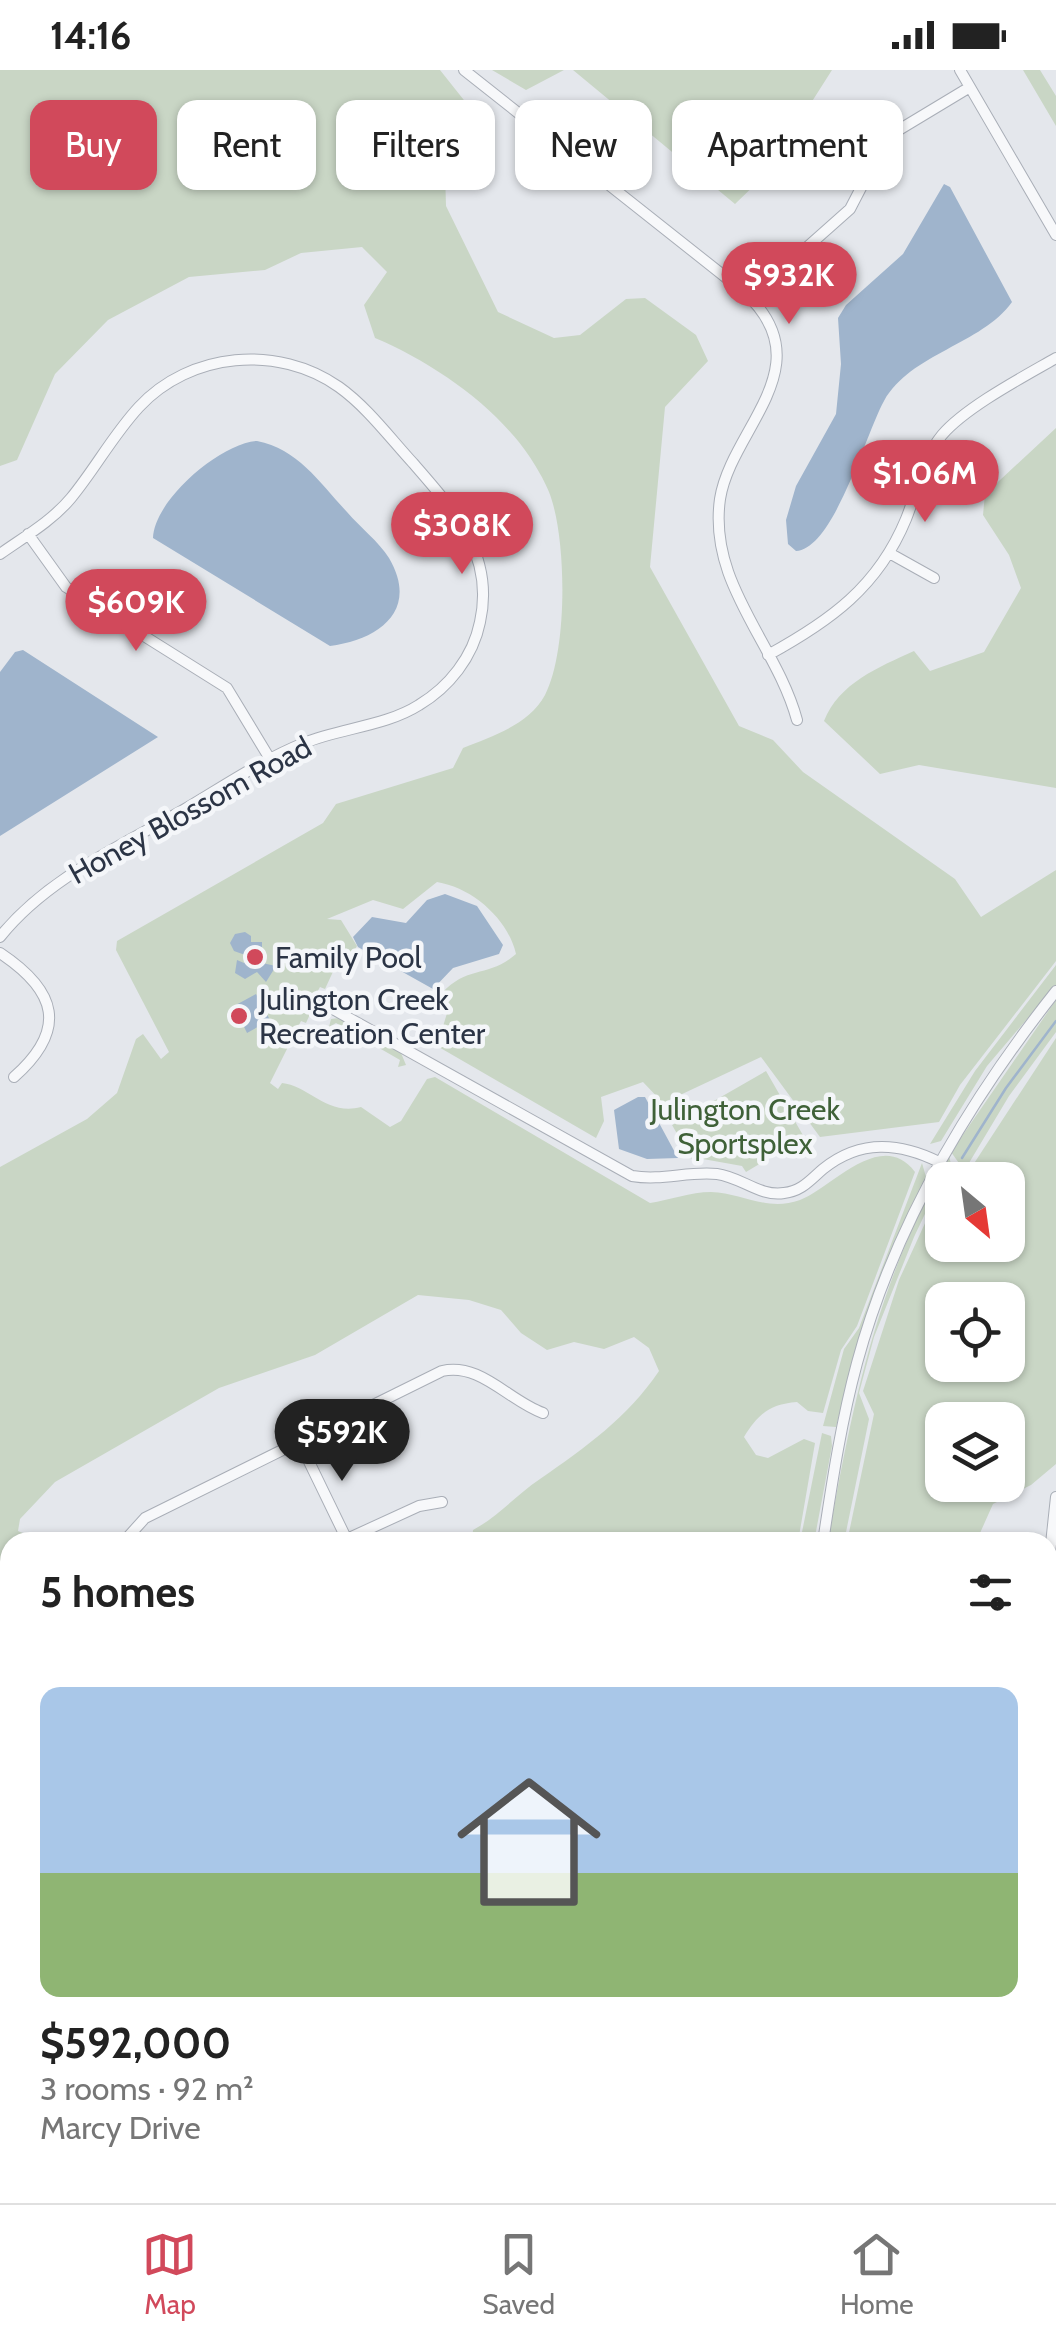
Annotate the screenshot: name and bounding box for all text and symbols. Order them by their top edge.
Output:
text: 14:16 [50,12,131,59]
chip: Buy [30,100,157,190]
chip: Rent [177,100,316,190]
chip: Filters [336,100,495,190]
chip: New [515,100,652,190]
chip: Apartment [672,100,903,190]
pin: $932K [719,242,859,327]
text: $932K [744,255,834,294]
pin: $1.06M [844,440,1006,525]
text: $1.06M [873,453,977,492]
pin: $308K [392,492,532,577]
text: $308K [413,505,511,544]
pin: $609K [66,569,206,654]
text: $609K [87,582,185,621]
street label: Honey Blossom Road [62,728,318,892]
place label: Family Pool [275,939,422,976]
marker: Family Pool [244,946,266,968]
place label: Julington Creek Recreation Center [258,981,486,1052]
marker: Julington Creek Recreation Center [228,1005,250,1027]
park label: Julington Creek Sportsplex [649,1091,840,1162]
north arrow [925,1162,1025,1262]
map controls [925,1162,1025,1502]
button: locate [925,1282,1025,1382]
pin: $592K [272,1399,412,1484]
button: layers [925,1402,1025,1502]
text: $592K [297,1412,387,1451]
icon: filters [963,1565,1018,1620]
text: 5 homes [40,1566,195,1618]
icon: home [439,1752,619,1932]
text: $592,000 [40,2017,231,2069]
text: 3 rooms · 92 m² [40,2069,254,2108]
text: Marcy Drive [40,2108,201,2147]
tab: Map [142,2227,197,2321]
tab: Saved [482,2227,555,2321]
tab: Home [840,2227,914,2321]

